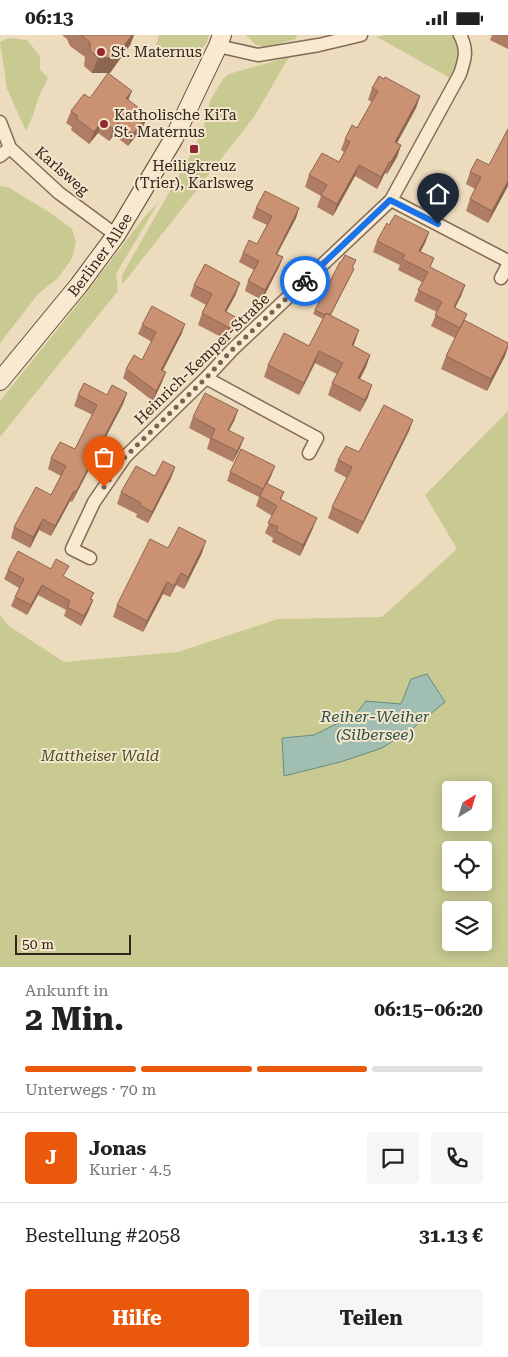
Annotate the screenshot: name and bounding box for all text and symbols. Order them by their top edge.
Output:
text: 06:13 [25,6,74,29]
place label: St. Maternus [111,43,202,61]
marker: St. Maternus [95,46,107,58]
place label: Katholische KiTa St. Maternus [114,106,237,141]
marker: Katholische KiTa St. Maternus [98,118,110,130]
street label: Karlsweg [31,143,93,200]
marker: Heiligkreuz (Trier), Karlsweg [188,143,200,155]
place label: Heiligkreuz (Trier), Karlsweg [135,157,254,192]
pin [417,173,459,224]
icon: home [424,180,452,208]
street label: Berliner Allee [64,210,136,300]
courier [280,256,330,306]
icon: bike [291,267,319,295]
street label: Heinrich-Kemper-Straße [131,290,273,428]
pin [83,436,125,487]
icon: bag [90,443,118,471]
water label: Reiher-Weiher (Silbersee) [319,707,430,744]
park label: Mattheiser Wald [40,747,159,765]
north arrow [442,781,492,831]
map controls [442,781,492,951]
button: locate [442,841,492,891]
button: layers [442,901,492,951]
scale bar [15,932,131,955]
text: 50 m [22,936,54,952]
text: Ankunft in [25,981,109,1000]
text: 06:15–06:20 [374,998,483,1021]
text: 2 Min. [25,1000,124,1038]
text: Unterwegs · 70 m [25,1080,156,1099]
button: chat [367,1132,419,1184]
button: phone [431,1132,483,1184]
text: Jonas [89,1137,146,1160]
text: J [45,1146,57,1169]
text: Kurier · 4.5 [89,1160,171,1179]
text: Bestellung #2058 [25,1224,180,1247]
text: 31.13 € [419,1224,483,1247]
button: Hilfe [25,1289,249,1347]
button: Teilen [259,1289,483,1347]

